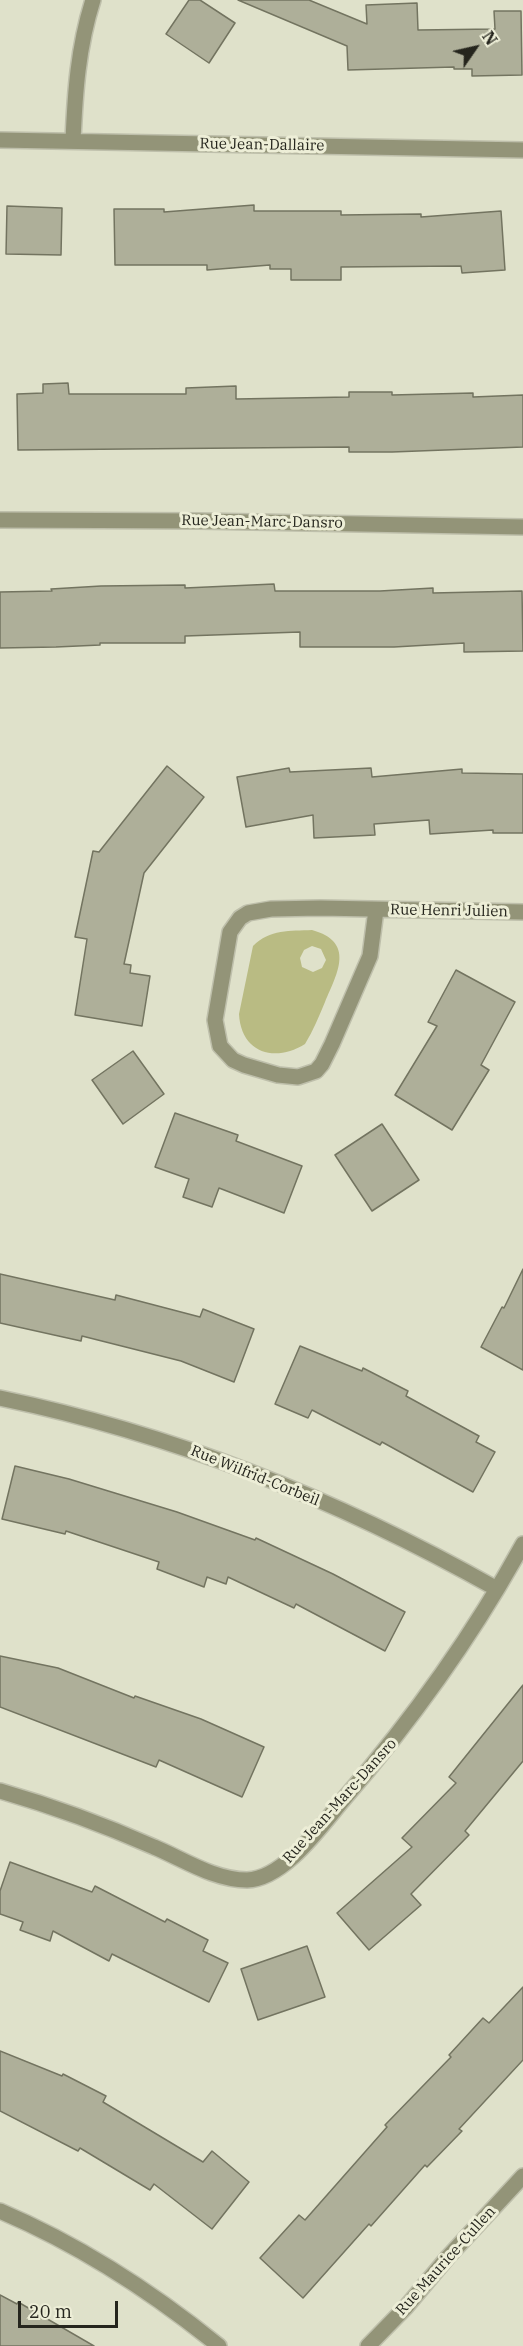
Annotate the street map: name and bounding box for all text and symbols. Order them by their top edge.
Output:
north arrow [445,18,505,78]
text: N [478,27,502,49]
street label: Rue Jean-Dallaire [199,135,325,155]
street label: Rue Jean-Marc-Dansro [181,512,343,532]
street label: Rue Henri Julien [390,901,508,921]
street label: Rue Wilfrid-Corbeil [188,1442,322,1510]
street label: Rue Jean-Marc-Dansro [279,1735,401,1867]
street label: Rue Maurice-Cullen [392,2203,500,2319]
scale bar [21,2289,122,2327]
text: 20 m [29,2300,72,2323]

